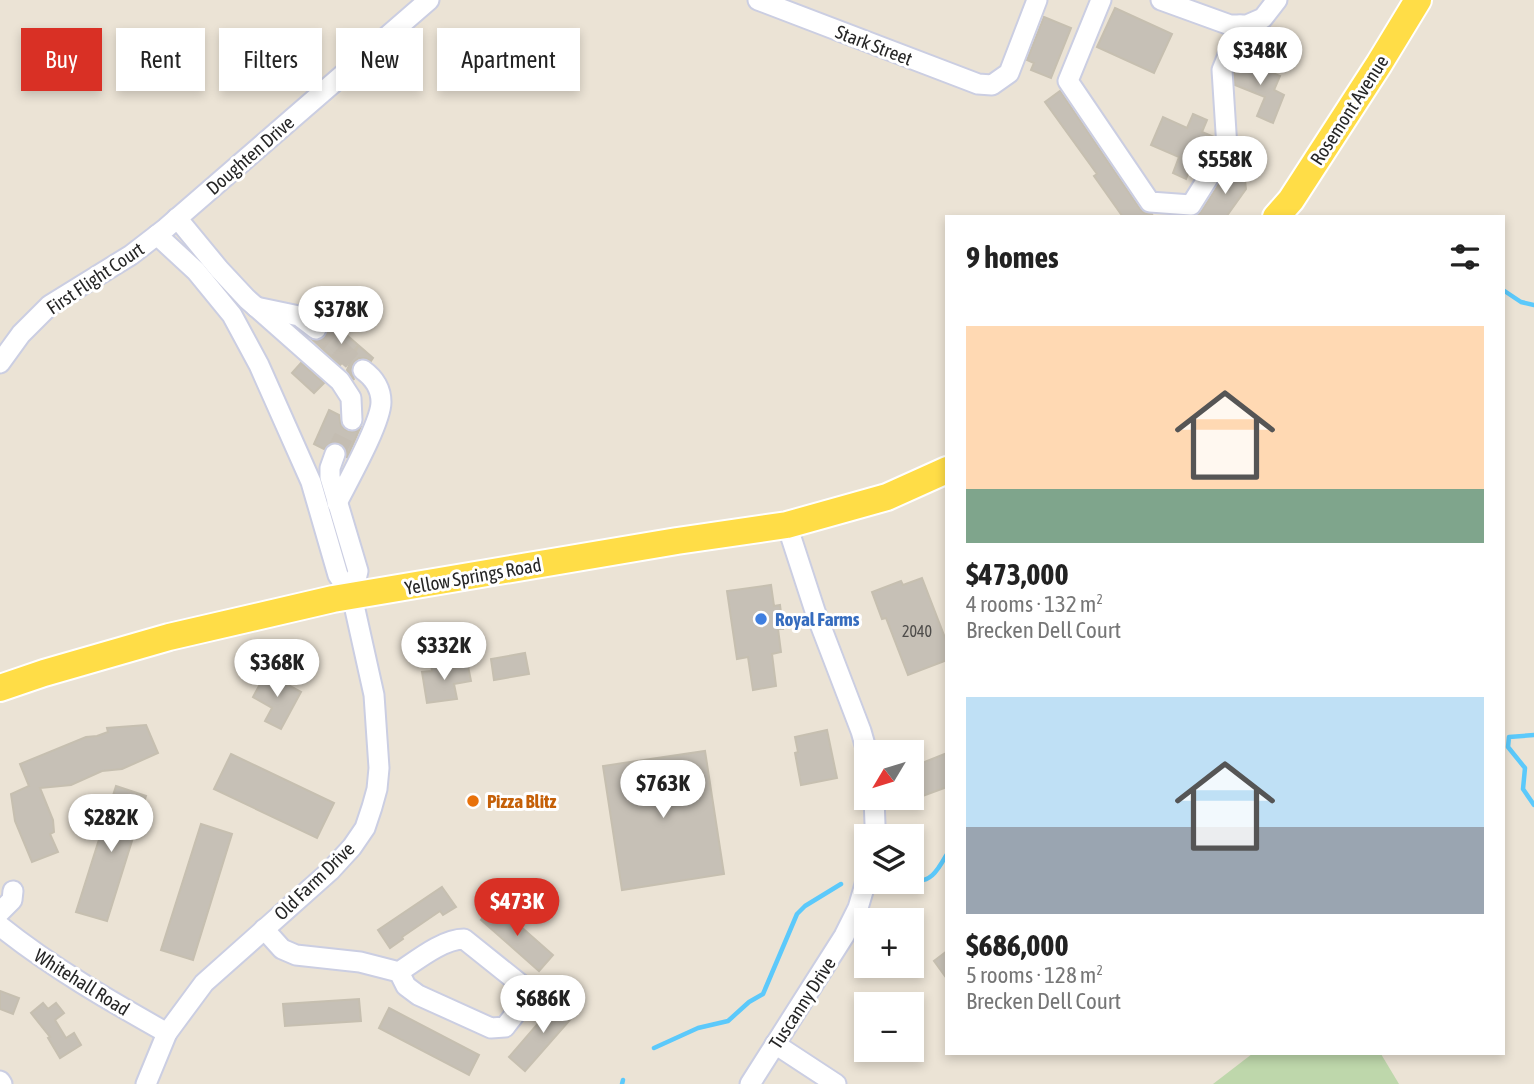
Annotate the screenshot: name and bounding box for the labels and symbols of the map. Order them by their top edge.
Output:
street label: Stark Street [832,20,916,70]
pin: $348K [1211,28,1309,87]
street label: Rosemont Avenue [1305,51,1393,169]
street label: Doughten Drive [202,111,298,199]
pin: $558K [1176,136,1274,196]
street label: First Flight Court [42,237,148,319]
pin: $378K [292,286,390,346]
street label: Yellow Springs Road [403,553,543,599]
place label: Royal Farms [775,608,860,630]
marker: Royal Farms [753,611,769,627]
pin: $332K [395,622,493,682]
house number: 2040 [902,622,932,640]
pin: $368K [228,640,326,699]
north arrow [854,740,924,810]
pin: $763K [614,760,712,820]
place label: Pizza Blitz [487,790,556,812]
marker: Pizza Blitz [465,793,481,809]
pin: $282K [62,794,160,854]
street label: Old Farm Drive [270,838,358,924]
pin: $473K [468,878,566,938]
street label: Whitehall Road [30,944,134,1020]
street label: Tuscanny Drive [764,953,840,1053]
pin: $686K [494,976,592,1035]

